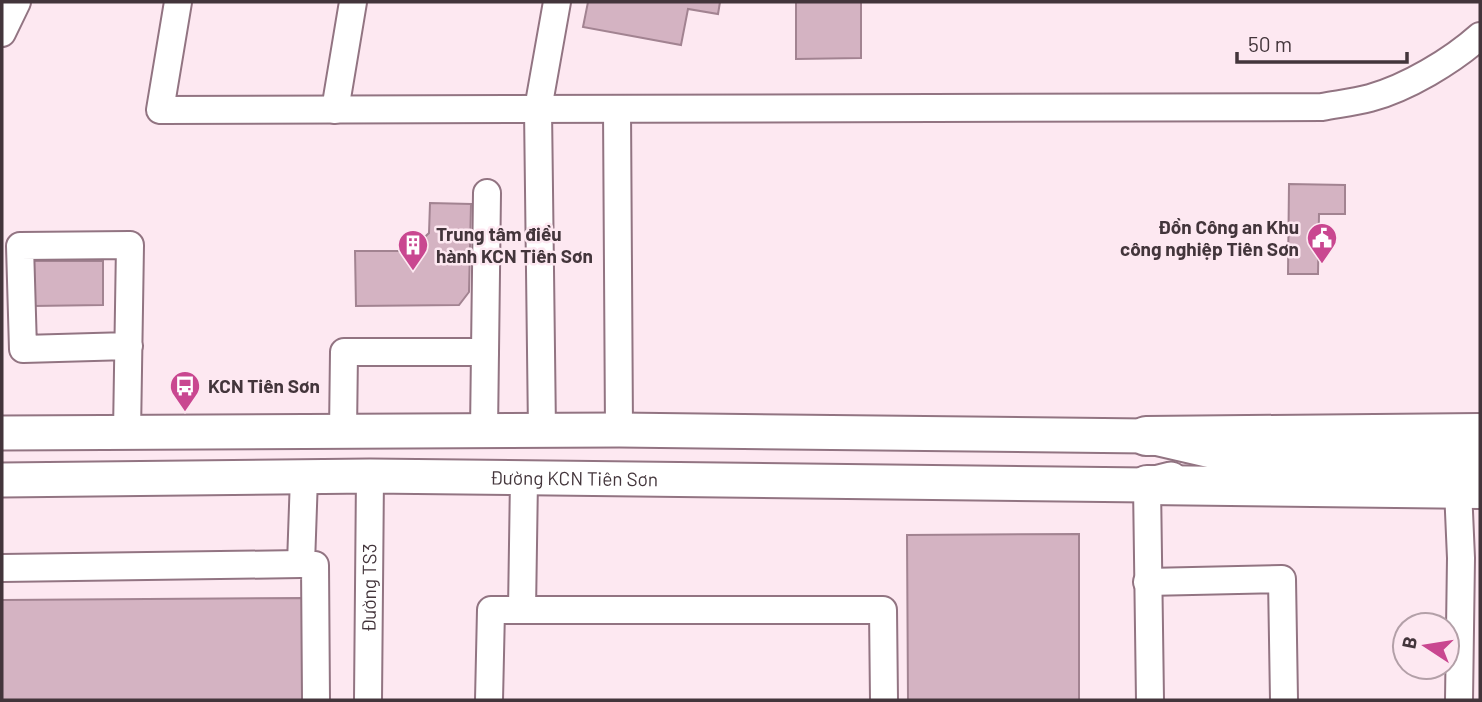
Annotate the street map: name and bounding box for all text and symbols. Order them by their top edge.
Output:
scale bar [1237,21,1407,65]
text: 50 m [1248,31,1292,56]
place label: Đồn Công an Khu công nghiệp Tiên Sơn [1120,215,1299,260]
public building icon: Đồn Công an Khu công nghiệp Tiên Sơn [1305,221,1339,265]
place label: Trung tâm điều hành KCN Tiên Sơn [436,222,593,267]
building icon: Trung tâm điều hành KCN Tiên Sơn [396,228,430,272]
bus stop icon: KCN Tiên Sơn [168,369,202,413]
place label: KCN Tiên Sơn [208,374,320,397]
street label: Đường KCN Tiên Sơn [490,465,658,490]
street label: Đường TS3 [357,543,380,633]
north arrow [1391,611,1461,681]
text: B [1396,634,1421,651]

